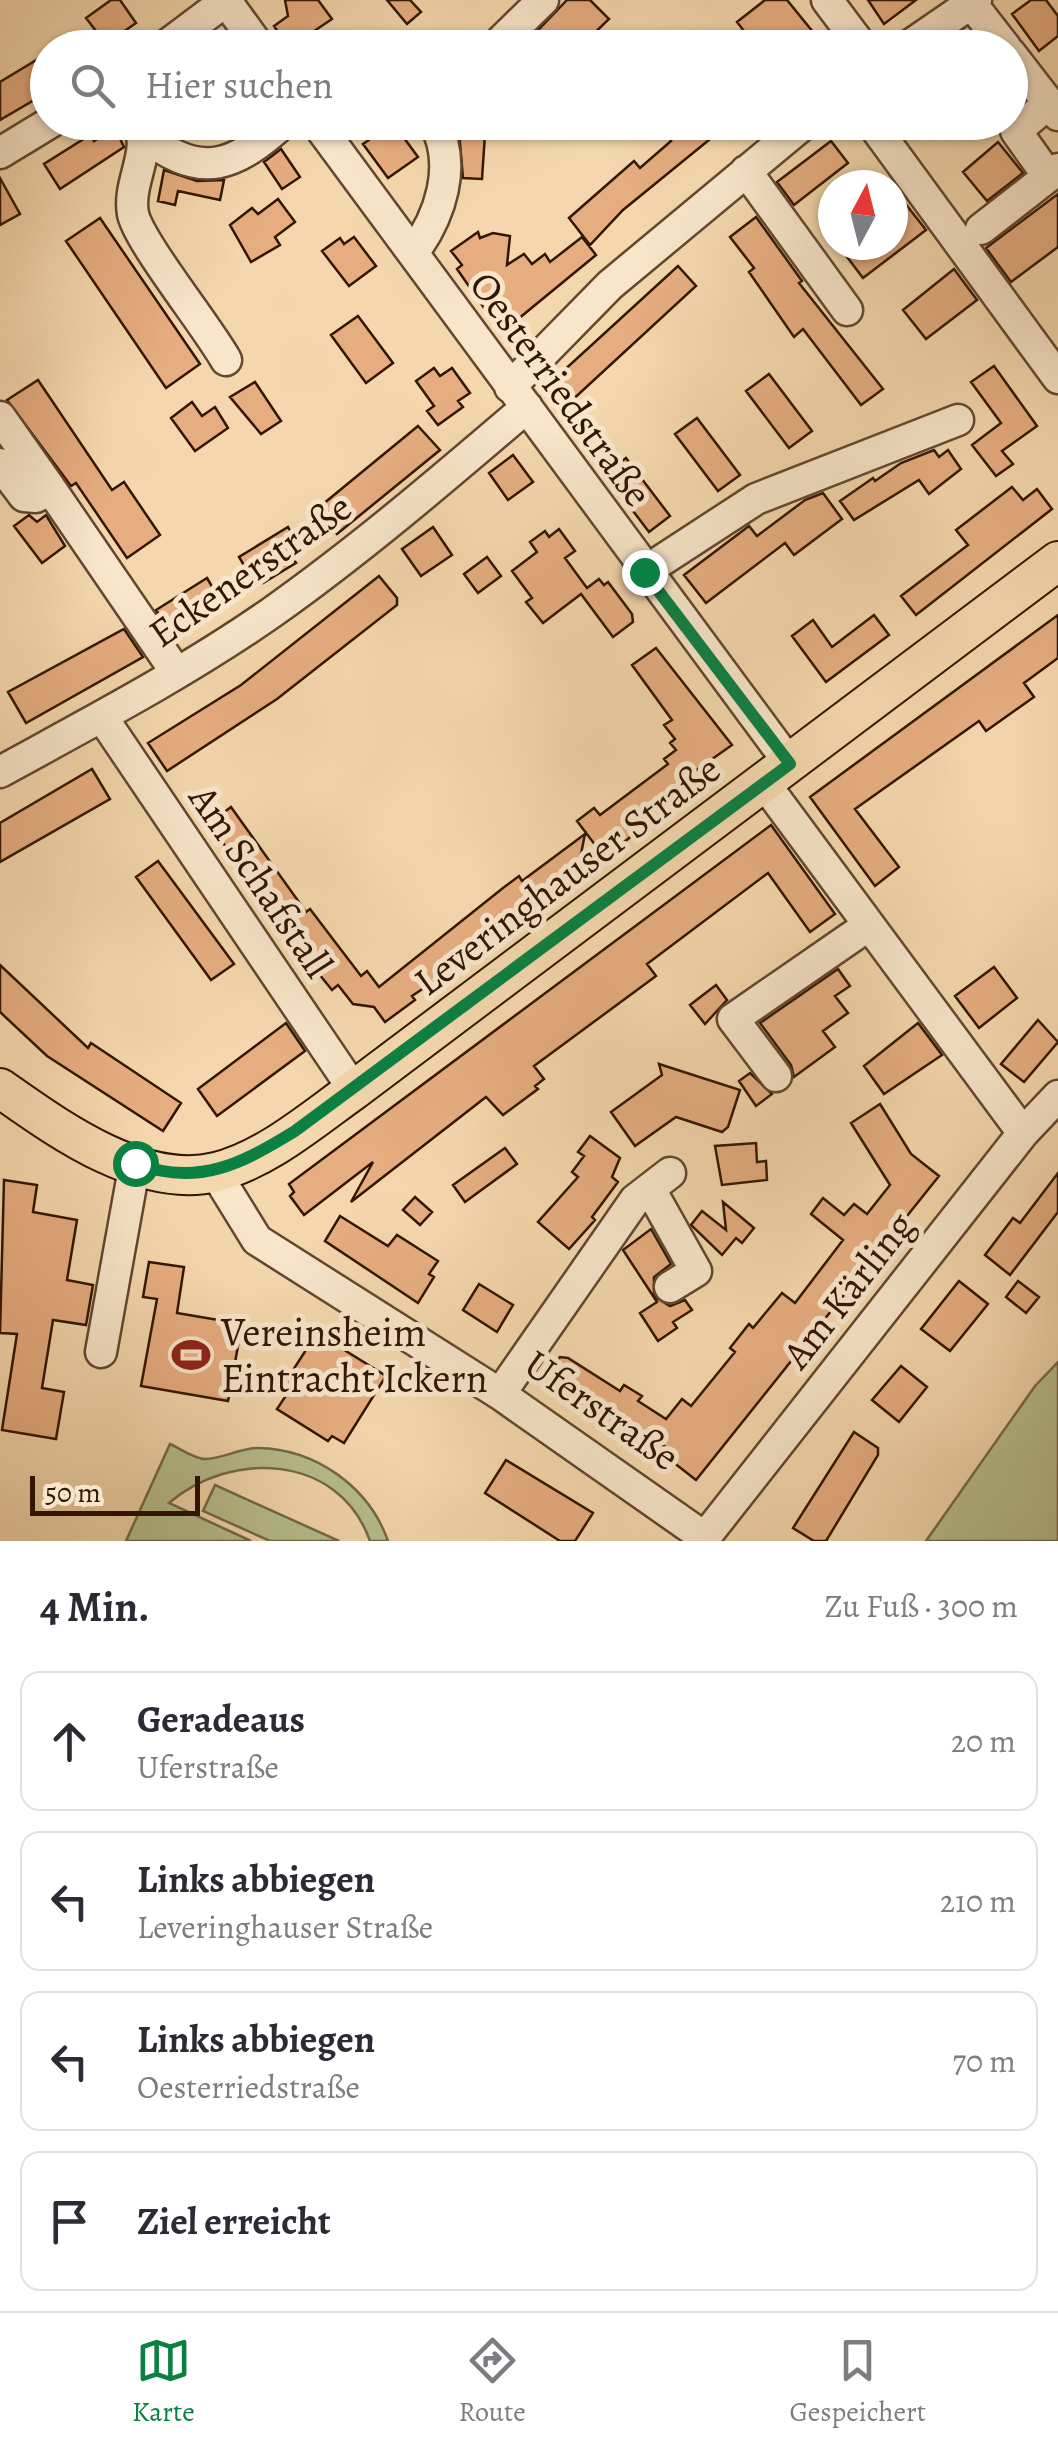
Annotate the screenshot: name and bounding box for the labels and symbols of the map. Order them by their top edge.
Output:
north arrow [818,170,908,260]
street label: Oesterriedstraße [457,260,665,518]
street label: Eckenerstraße [137,480,363,660]
route end [622,550,668,596]
street label: Leveringhauser Straße [403,742,731,1008]
street label: Am Schafstall [176,773,346,988]
route start [113,1141,159,1187]
street label: Am Kärling [769,1200,927,1381]
place label: Vereinsheim Eintracht Ickern [220,1305,488,1406]
sports icon: Vereinsheim Eintracht Ickern [170,1334,212,1376]
street label: Uferstraße [514,1337,690,1483]
scale bar [30,1471,200,1516]

